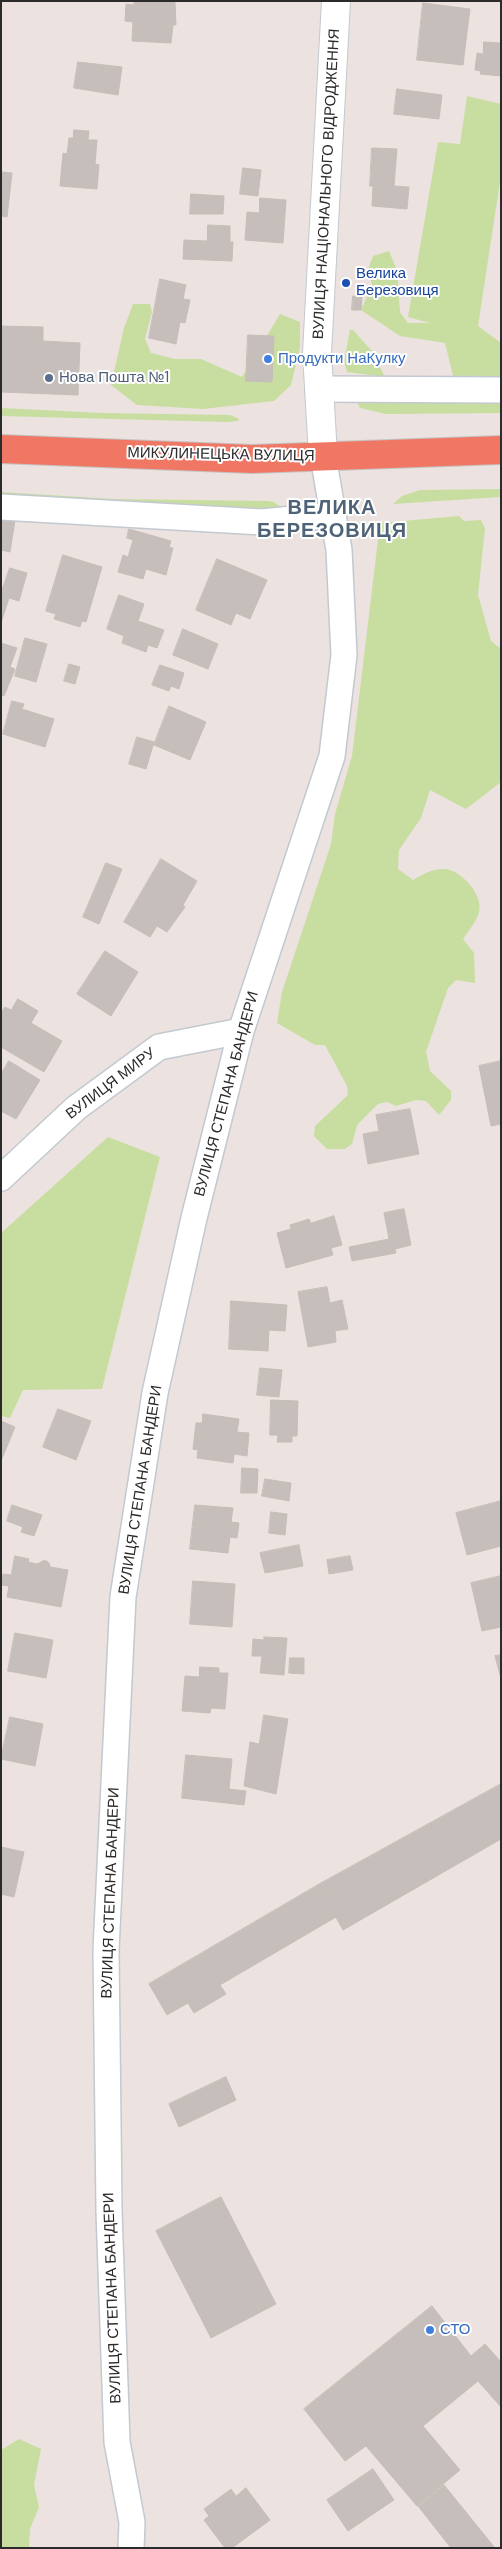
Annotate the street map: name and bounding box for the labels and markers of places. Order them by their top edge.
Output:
place label: Велика Березовиця [356,265,439,300]
marker: Велика Березовиця [340,277,352,289]
place label: Продукти НаКулку [278,350,405,368]
marker: Продукти НаКулку [262,353,274,365]
place label: Нова Пошта №1 [59,369,169,387]
marker: Нова Пошта №1 [43,372,55,384]
place label: СТО [440,2321,470,2339]
marker: СТО [424,2324,436,2336]

